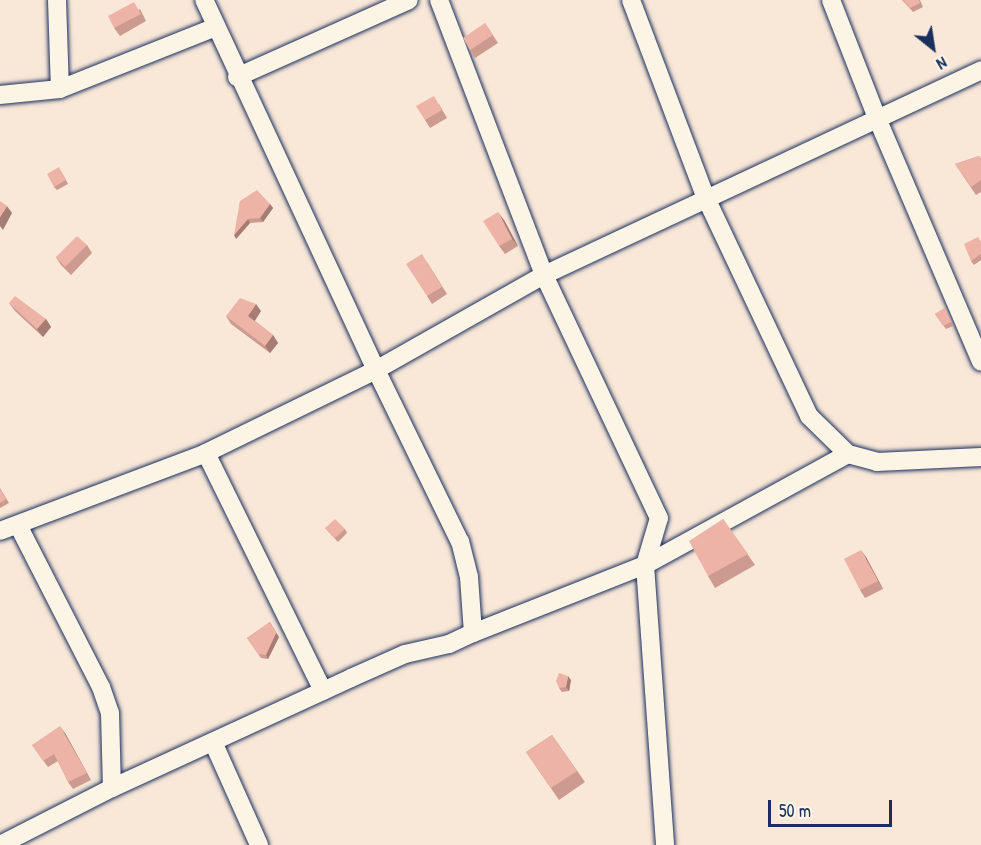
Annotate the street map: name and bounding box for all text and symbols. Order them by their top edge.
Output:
north arrow [903,18,963,78]
text: N [933,52,951,75]
scale bar [771,788,896,826]
text: 50 m [779,798,811,823]

